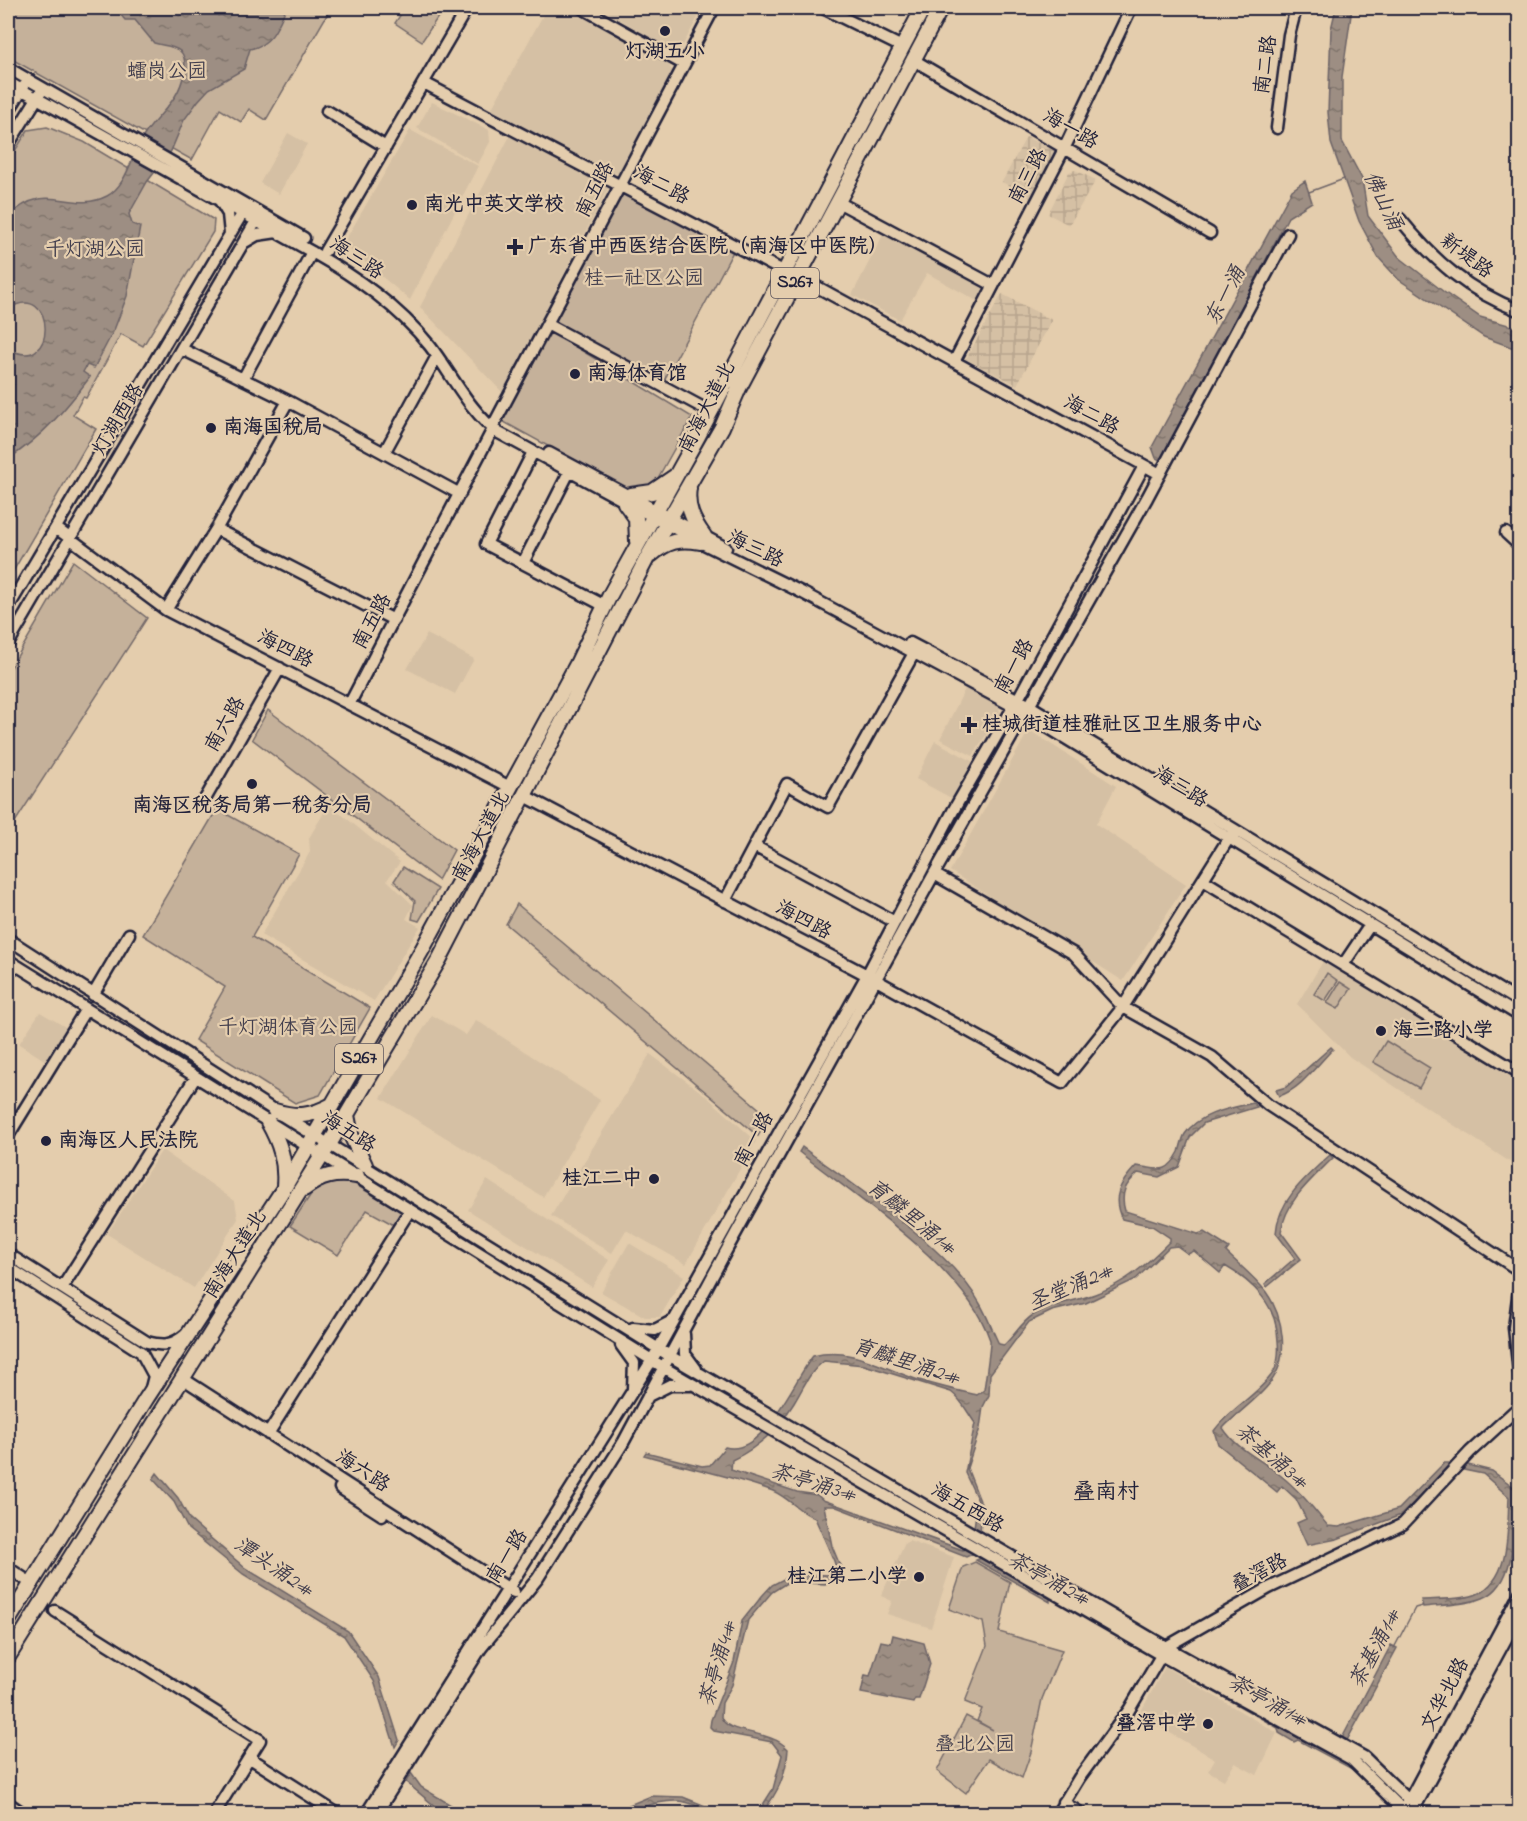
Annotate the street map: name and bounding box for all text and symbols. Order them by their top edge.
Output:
marker: 灯湖五小 [658,24,672,38]
street label: 南二路 [1248,32,1286,97]
place label: 灯湖五小 [625,38,705,67]
park label: 𧒽岗公园 [127,58,207,87]
street label: 海一路 [1037,102,1104,158]
street label: 南三路 [1002,143,1056,210]
street label: 南五路 [569,156,623,223]
street label: 海二路 [628,159,695,213]
water label: 佛山涌 [1355,166,1410,237]
place label: 南光中英文学校 [424,191,564,220]
marker: 南光中英文学校 [405,198,419,212]
street label: 新堤路 [1433,227,1499,287]
street label: 海三路 [323,230,390,288]
place label: 广东省中西医结合医院（南海区中医院） [528,233,888,262]
park label: 千灯湖公园 [45,236,145,265]
marker: 广东省中西医结合医院（南海区中医院） [506,238,524,256]
water label: 东一涌 [1198,260,1255,331]
park label: 桂一社区公园 [584,265,704,294]
road number: S267 [771,268,819,298]
street label: 南海大道北 [672,357,744,459]
place label: 南海体育馆 [587,360,687,389]
marker: 南海体育馆 [568,367,582,381]
street label: 灯湖西路 [86,377,153,462]
street label: 海二路 [1058,389,1125,444]
place label: 南海国税局 [223,414,323,443]
marker: 南海国税局 [204,421,218,435]
street label: 海三路 [722,524,789,577]
street label: 南五路 [346,588,400,655]
street label: 海四路 [252,623,319,677]
street label: 南一路 [988,633,1043,700]
street label: 南六路 [198,691,254,758]
place label: 桂城街道桂雅社区卫生服务中心 [982,711,1262,740]
marker: 桂城街道桂雅社区卫生服务中心 [960,716,978,734]
street label: 海三路 [1147,760,1214,817]
marker: 南海区税务局第一税务分局 [245,777,259,791]
street label: 南海大道北 [446,786,518,888]
place label: 南海区税务局第一税务分局 [132,792,372,821]
street label: 海四路 [770,894,837,948]
park label: 千灯湖体育公园 [218,1014,358,1043]
place label: 海三路小学 [1393,1017,1493,1046]
marker: 海三路小学 [1374,1024,1388,1038]
road number: S267 [335,1044,383,1074]
street label: 海五路 [315,1105,382,1162]
street label: 南一路 [728,1106,783,1173]
place label: 南海区人民法院 [58,1127,198,1156]
marker: 南海区人民法院 [39,1134,53,1148]
place label: 桂江二中 [562,1165,642,1194]
marker: 桂江二中 [647,1172,661,1186]
water label: 育麟里涌1# [860,1173,963,1264]
street label: 南海大道北 [197,1205,275,1305]
water label: 圣堂涌2# [1024,1256,1119,1319]
water label: 育麟里涌2# [849,1332,964,1395]
water label: 茶基涌3# [1228,1417,1315,1498]
street label: 海六路 [329,1444,396,1501]
water label: 茶亭涌3# [767,1457,860,1511]
street label: 海五西路 [925,1476,1010,1542]
district label: 叠南村 [1073,1477,1139,1509]
street label: 南一路 [480,1523,537,1590]
water label: 潭头涌2# [227,1531,319,1606]
water label: 茶亭涌2# [1002,1545,1095,1615]
street label: 叠滘路 [1227,1547,1294,1601]
place label: 桂江第二小学 [787,1563,907,1592]
marker: 桂江第二小学 [912,1570,926,1584]
water label: 茶基涌1# [1343,1603,1410,1694]
water label: 茶亭涌4# [692,1617,746,1710]
street label: 文华北路 [1414,1652,1478,1737]
water label: 茶亭涌1# [1222,1668,1313,1736]
place label: 叠滘中学 [1116,1710,1196,1739]
marker: 叠滘中学 [1201,1717,1215,1731]
park label: 叠北公园 [935,1731,1015,1760]

